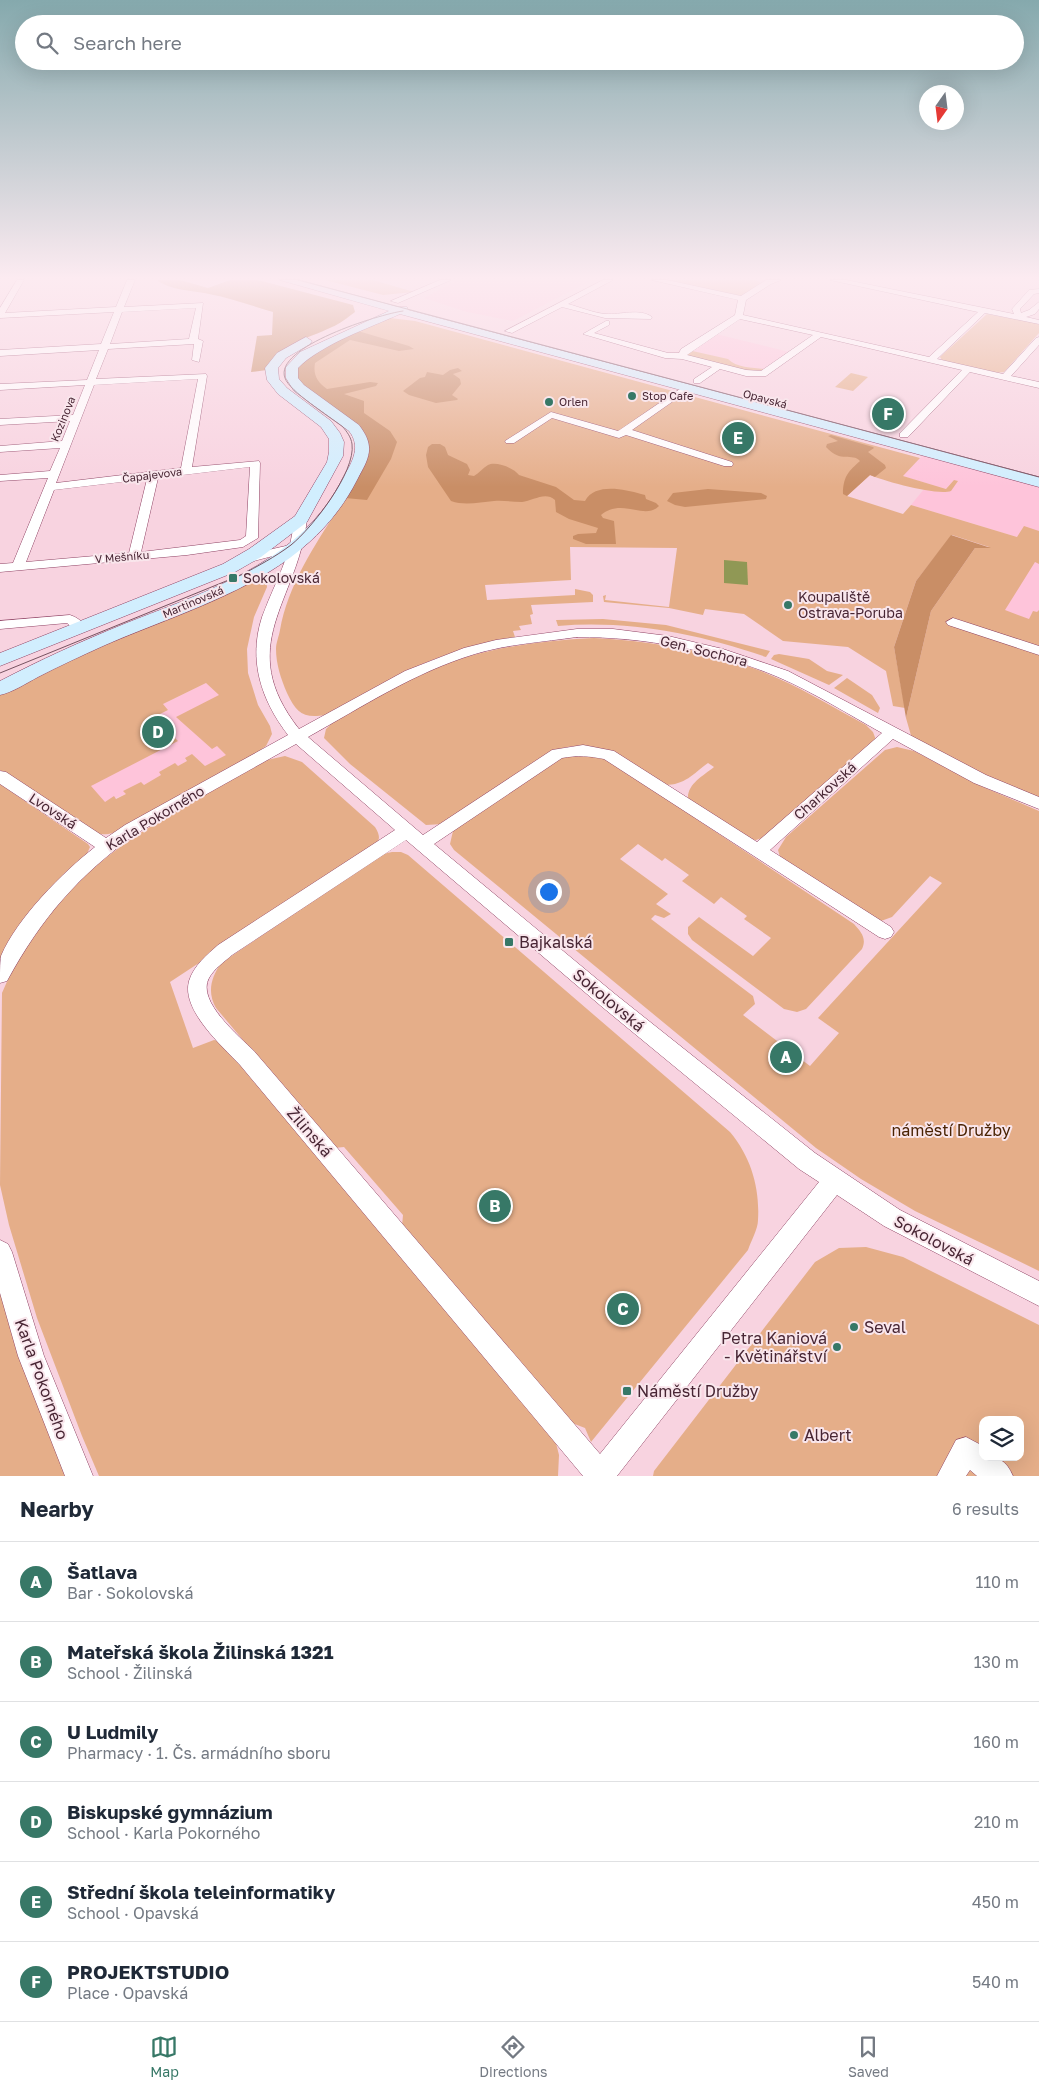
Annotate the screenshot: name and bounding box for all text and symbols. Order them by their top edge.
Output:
search box [15,15,1024,70]
icon: search [33,29,61,57]
text: Search here [73,31,182,54]
north arrow [919,85,964,130]
street label: Opavská [742,386,789,411]
place label: Stop Cafe [642,389,693,402]
marker: Stop Cafe [626,390,638,402]
street label: Kozinova [48,394,78,443]
place label: Orlen [559,395,588,408]
pin: F [872,395,904,433]
marker: Orlen [543,396,555,408]
pin: E [722,419,754,457]
street label: Čapajevova [121,464,183,485]
street label: V Mešníku [94,548,150,565]
place label: Sokolovská [243,569,320,586]
marker: Sokolovská [227,572,239,584]
street label: Martinovská [160,583,225,620]
place label: Koupaliště Ostrava-Poruba [798,588,903,621]
marker: Koupaliště Ostrava-Poruba [782,599,794,611]
street label: Gen. Sochora [659,631,750,670]
pin: D [142,713,174,751]
street label: Charkovská [790,758,859,823]
street label: Karla Pokorného [103,782,207,854]
street label: Lvovská [26,789,80,832]
your location [536,879,562,905]
place label: Bajkalská [519,932,593,952]
marker: Bajkalská [503,936,515,948]
street label: Sokolovská [569,964,649,1036]
pin: A [770,1038,802,1076]
street label: Žilinská [283,1103,337,1161]
park label: náměstí Družby [891,1120,1011,1140]
pin: B [479,1187,511,1225]
street label: Sokolovská [891,1211,977,1269]
pin: C [607,1290,639,1328]
street label: Karla Pokorného [11,1316,73,1442]
place label: Seval [864,1317,906,1337]
marker: Seval [848,1321,860,1333]
place label: Petra Kaniová - Květinářství [721,1328,829,1366]
marker: Petra Kaniová - Květinářství [831,1341,843,1353]
place label: Náměstí Družby [637,1381,759,1401]
marker: Náměstí Družby [621,1385,633,1397]
map controls [979,1416,1024,1461]
button: layers [979,1416,1024,1461]
place label: Albert [804,1425,852,1445]
marker: Albert [788,1429,800,1441]
text: Nearby [20,1496,94,1522]
text: 6 results [952,1499,1019,1519]
text: Šatlava [67,1560,137,1583]
text: A [30,1572,42,1592]
text: 110 m [975,1572,1019,1592]
text: Bar · Sokolovská [67,1583,194,1603]
text: Mateřská škola Žilinská 1321 [67,1640,333,1663]
text: B [30,1652,42,1672]
text: 130 m [974,1652,1019,1672]
text: School · Žilinská [67,1663,192,1683]
text: U Ludmily [67,1720,158,1743]
text: C [30,1732,42,1752]
text: 160 m [973,1732,1019,1752]
text: Pharmacy · 1. Čs. armádního sboru [67,1743,331,1763]
text: Biskupské gymnázium [67,1800,273,1823]
text: D [30,1812,42,1832]
text: 210 m [974,1812,1019,1832]
text: School · Karla Pokorného [67,1823,260,1843]
text: Střední škola teleinformatiky [67,1880,335,1903]
text: E [31,1892,41,1912]
text: 450 m [972,1892,1019,1912]
text: School · Opavská [67,1903,199,1923]
text: PROJEKTSTUDIO [67,1960,229,1983]
text: F [31,1972,41,1992]
text: 540 m [972,1972,1019,1992]
text: Place · Opavská [67,1983,188,2003]
tab: Map [150,2033,179,2080]
tab: Directions [479,2033,548,2080]
tab: Saved [848,2033,889,2080]

